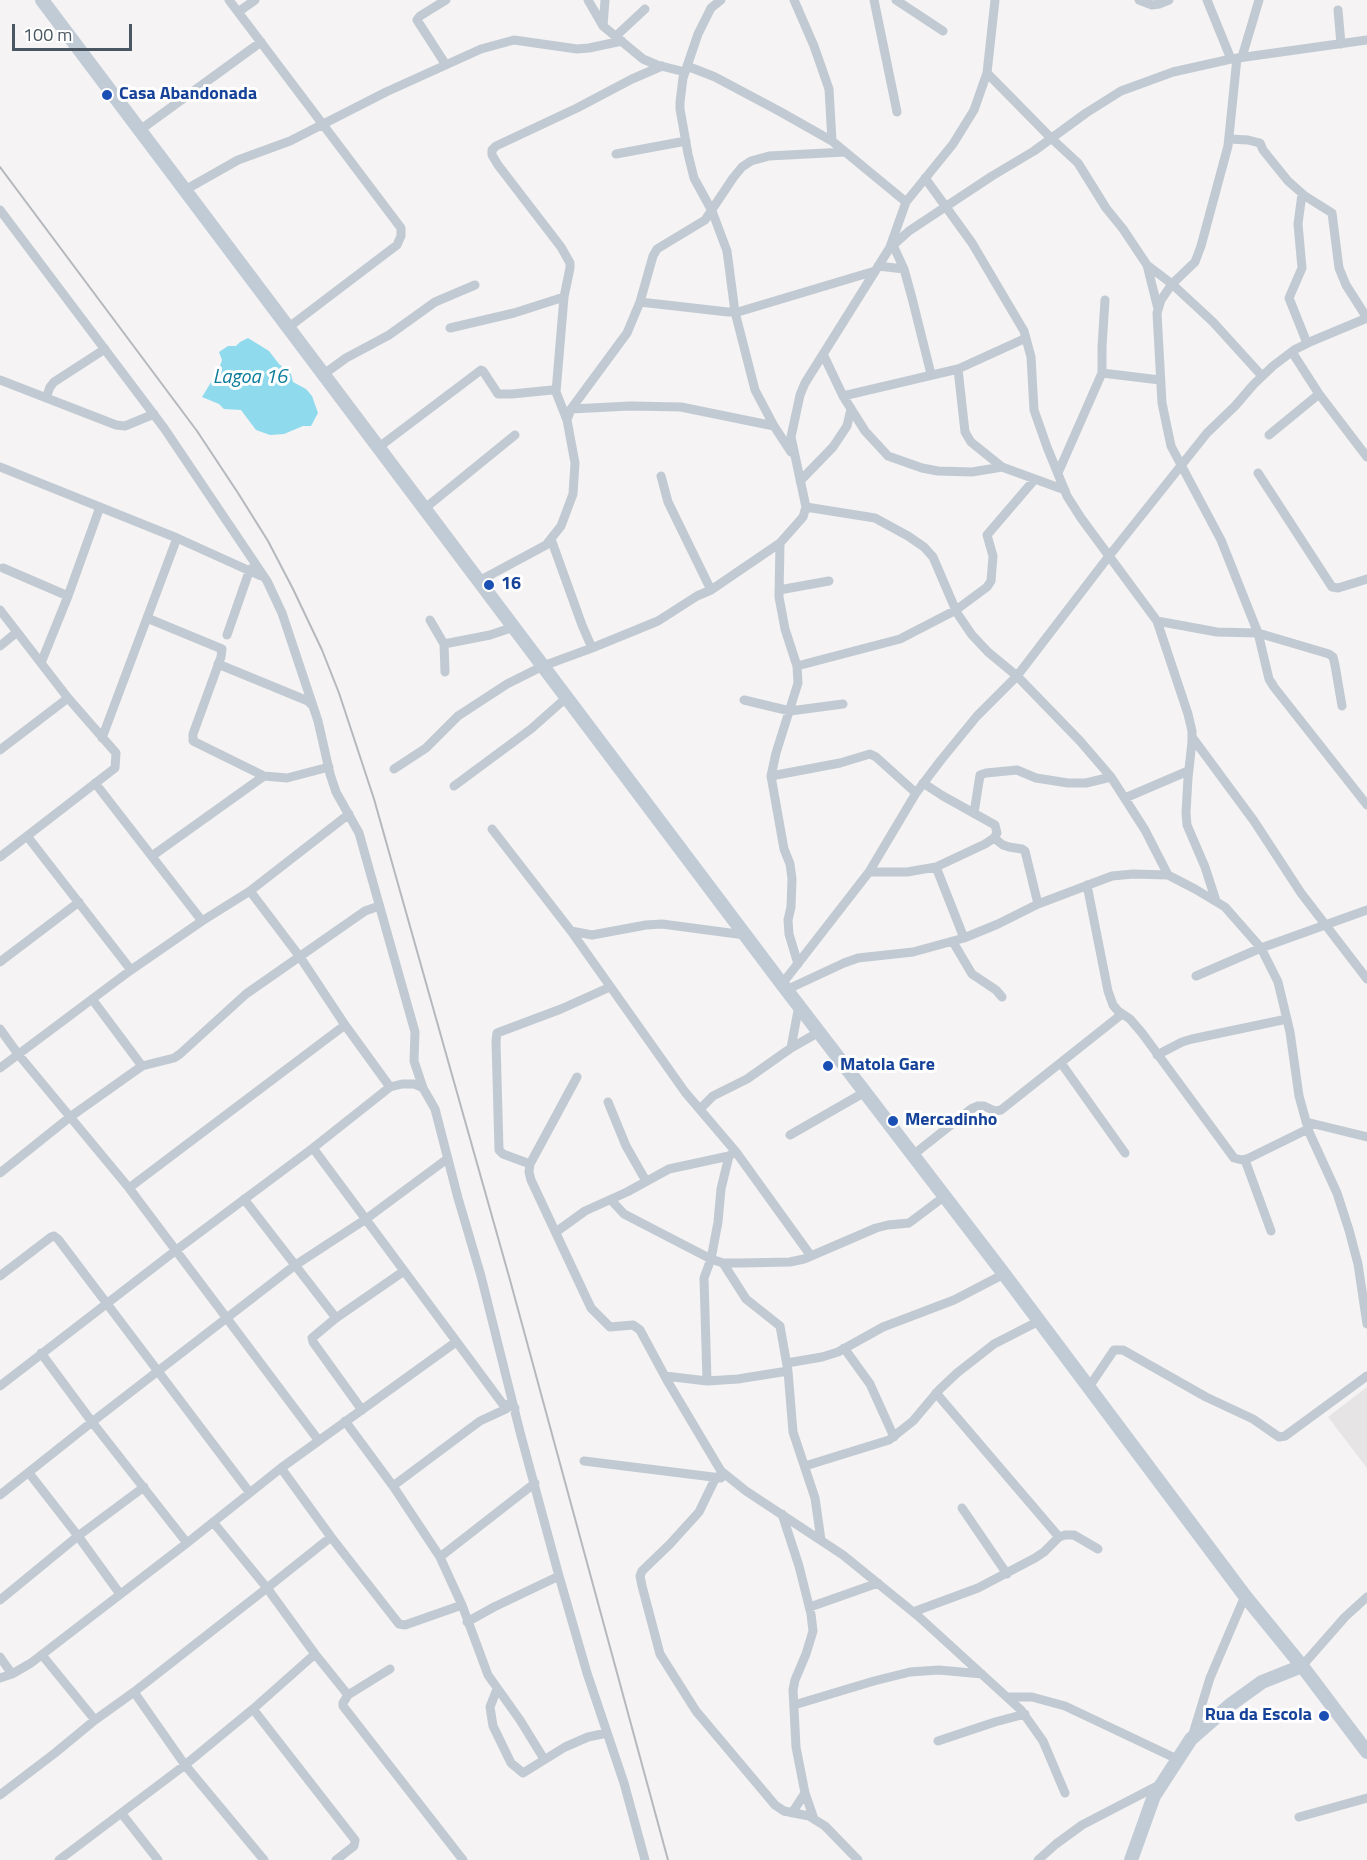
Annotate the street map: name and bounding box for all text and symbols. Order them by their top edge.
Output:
scale bar [15,12,135,50]
text: 100 m [23,21,72,48]
place label: Casa Abandonada [119,84,257,106]
marker: Casa Abandonada [100,88,114,102]
water label: Lagoa 16 [213,366,287,390]
place label: 16 [501,574,521,596]
marker: 16 [482,578,496,592]
place label: Matola Gare [840,1055,935,1077]
marker: Matola Gare [821,1059,835,1073]
place label: Mercadinho [905,1110,997,1132]
marker: Mercadinho [886,1114,900,1128]
place label: Rua da Escola [1205,1705,1312,1727]
marker: Rua da Escola [1317,1709,1331,1723]

